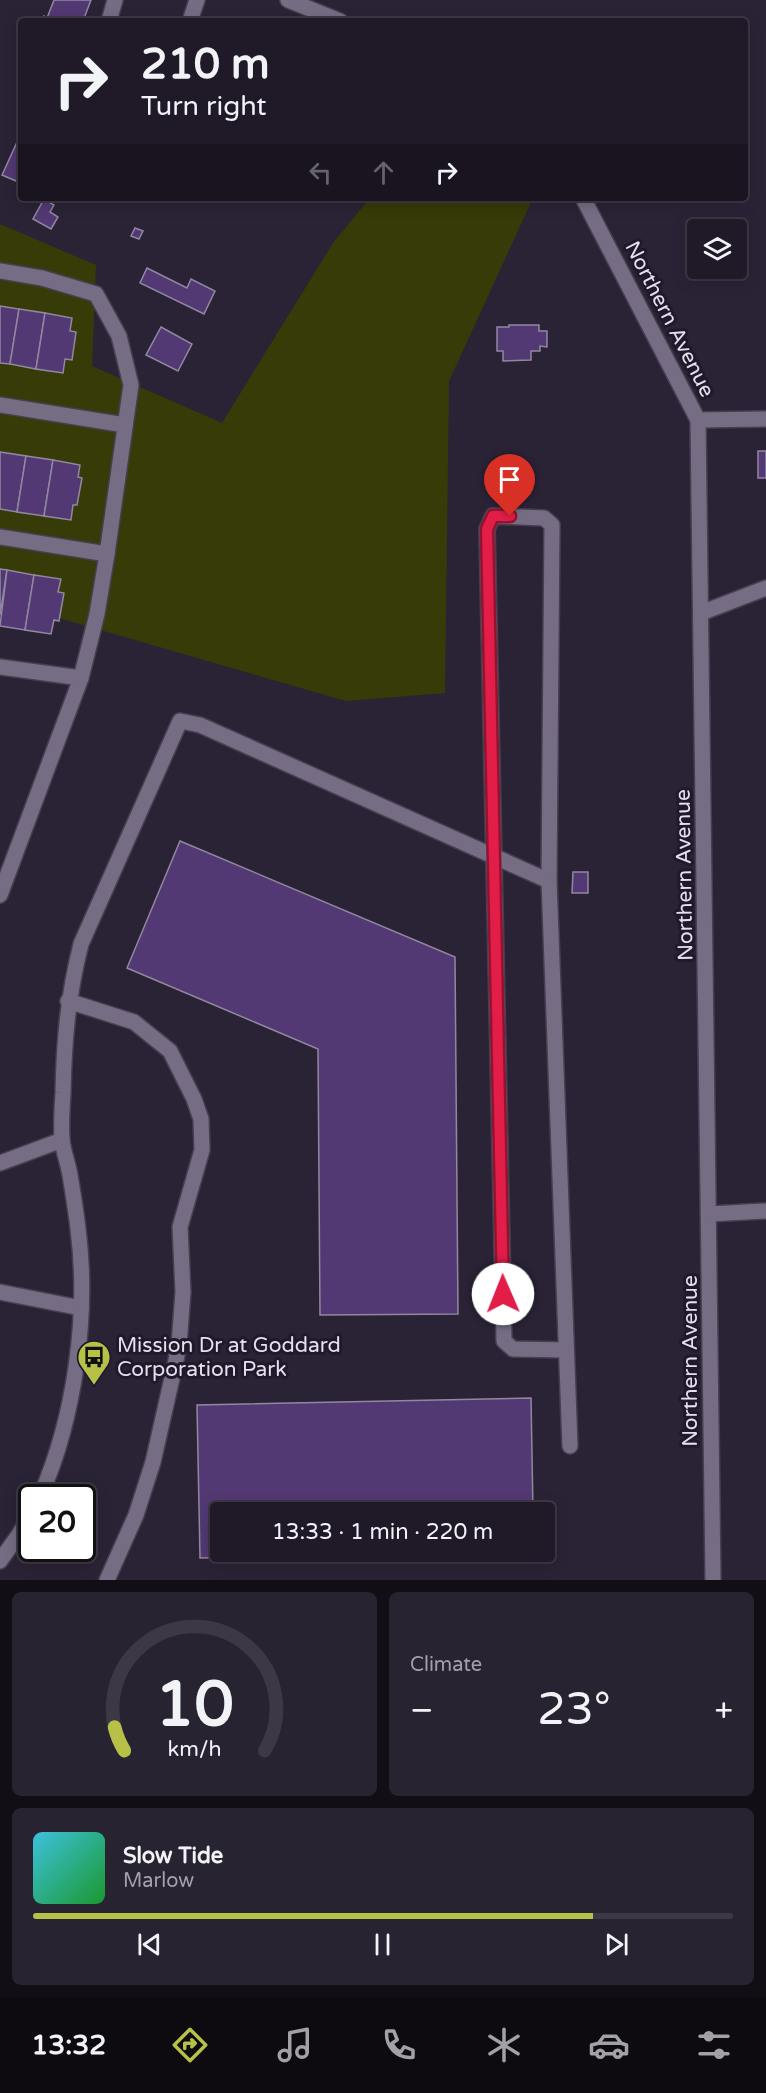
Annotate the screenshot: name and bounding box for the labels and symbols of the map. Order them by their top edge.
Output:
street label: Northern Avenue [619,237,720,401]
pin [484,454,535,516]
street label: Northern Avenue [671,789,698,961]
position arrow [471,1262,535,1326]
street label: Northern Avenue [678,1275,703,1447]
place label: Mission Dr at Goddard Corporation Park [117,1333,341,1382]
bus stop icon: Mission Dr at Goddard Corporation Park [76,1339,112,1386]
speed limit sign: 20 [18,1484,96,1562]

